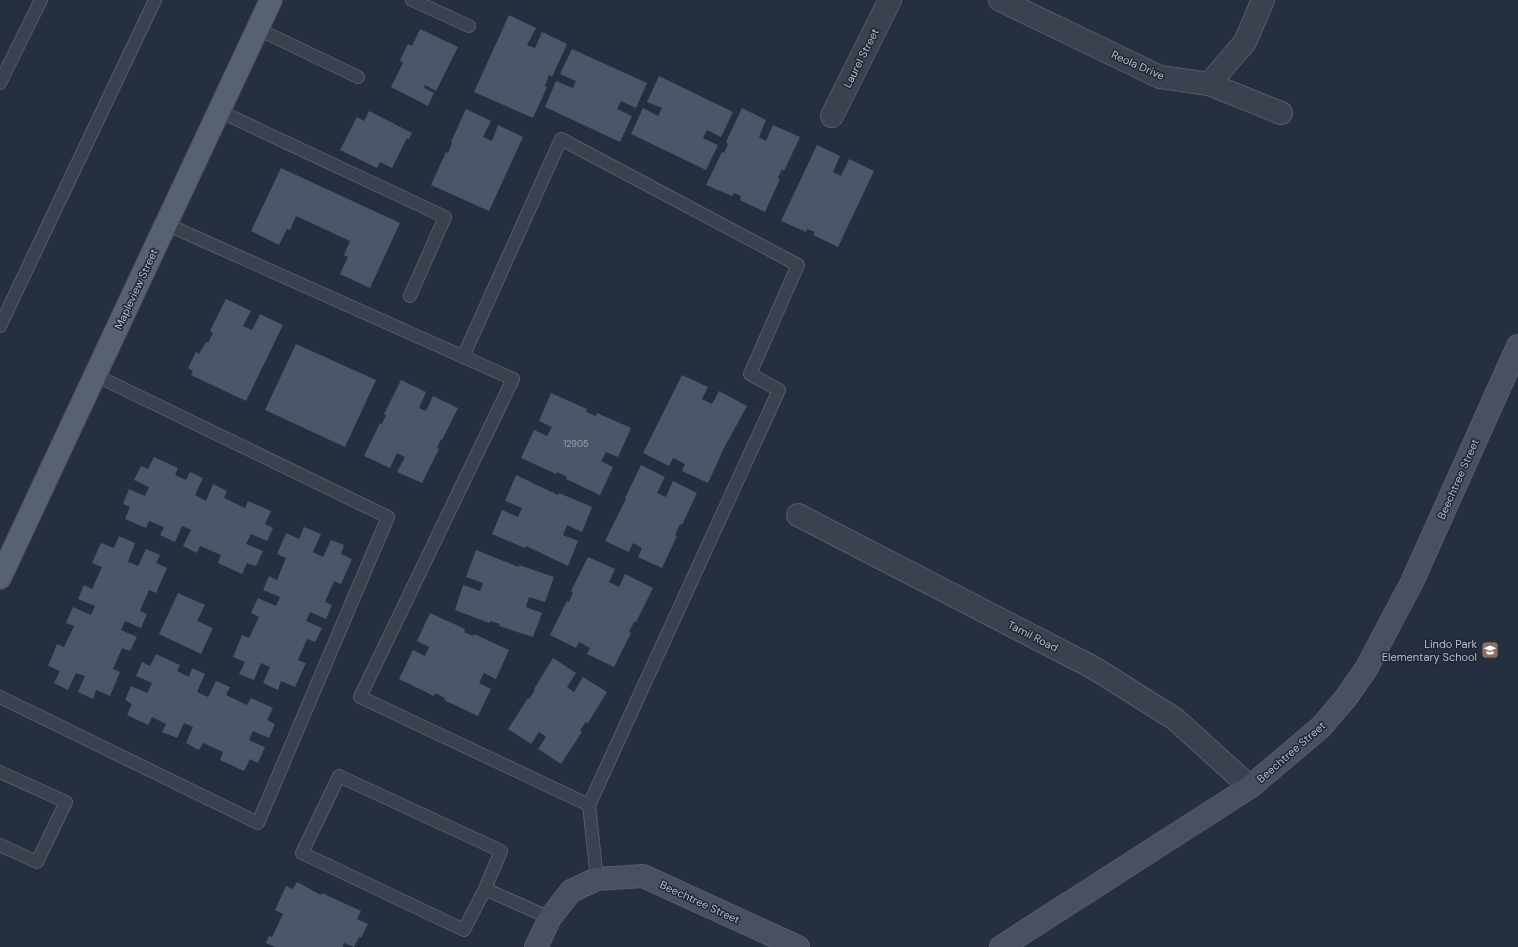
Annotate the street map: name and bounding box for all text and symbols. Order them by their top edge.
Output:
street label: Laurel Street [840,26,882,90]
street label: Reola Drive [1109,47,1167,83]
street label: Mapleview Street [111,246,161,332]
street label: Beechtree Street [1434,437,1482,521]
house number: 12905 [563,438,589,450]
street label: Tamil Road [1005,617,1061,655]
place label: Lindo Park Elementary School [1382,637,1477,664]
school or university icon: Lindo Park Elementary School [1480,640,1500,660]
street label: Beechtree Street [1254,718,1328,786]
street label: Beechtree Street [658,877,742,927]

